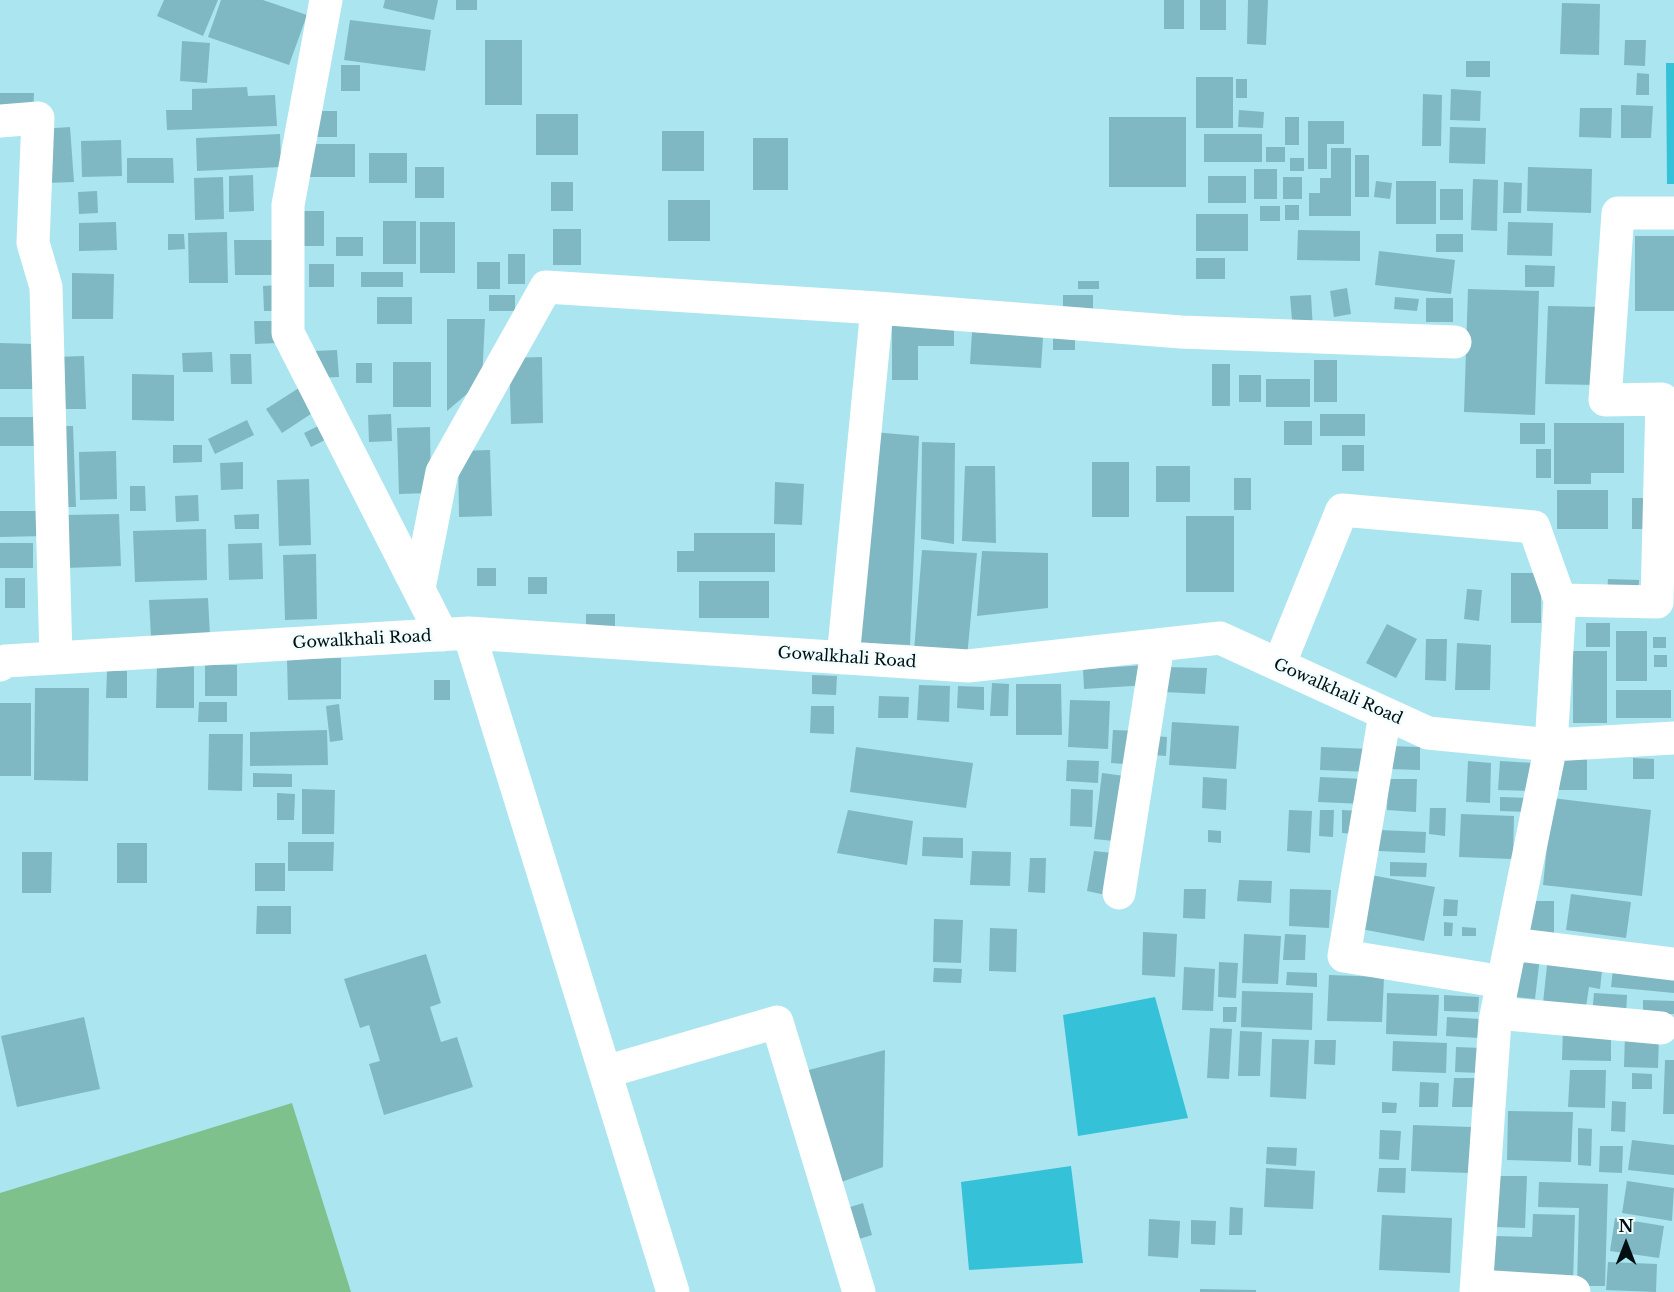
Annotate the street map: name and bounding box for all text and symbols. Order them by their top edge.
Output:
street label: Gowalkhali Road [292,627,432,653]
street label: Gowalkhali Road [777,644,917,672]
street label: Gowalkhali Road [1271,655,1405,729]
north arrow [1596,1214,1656,1274]
text: N [1618,1216,1634,1236]

